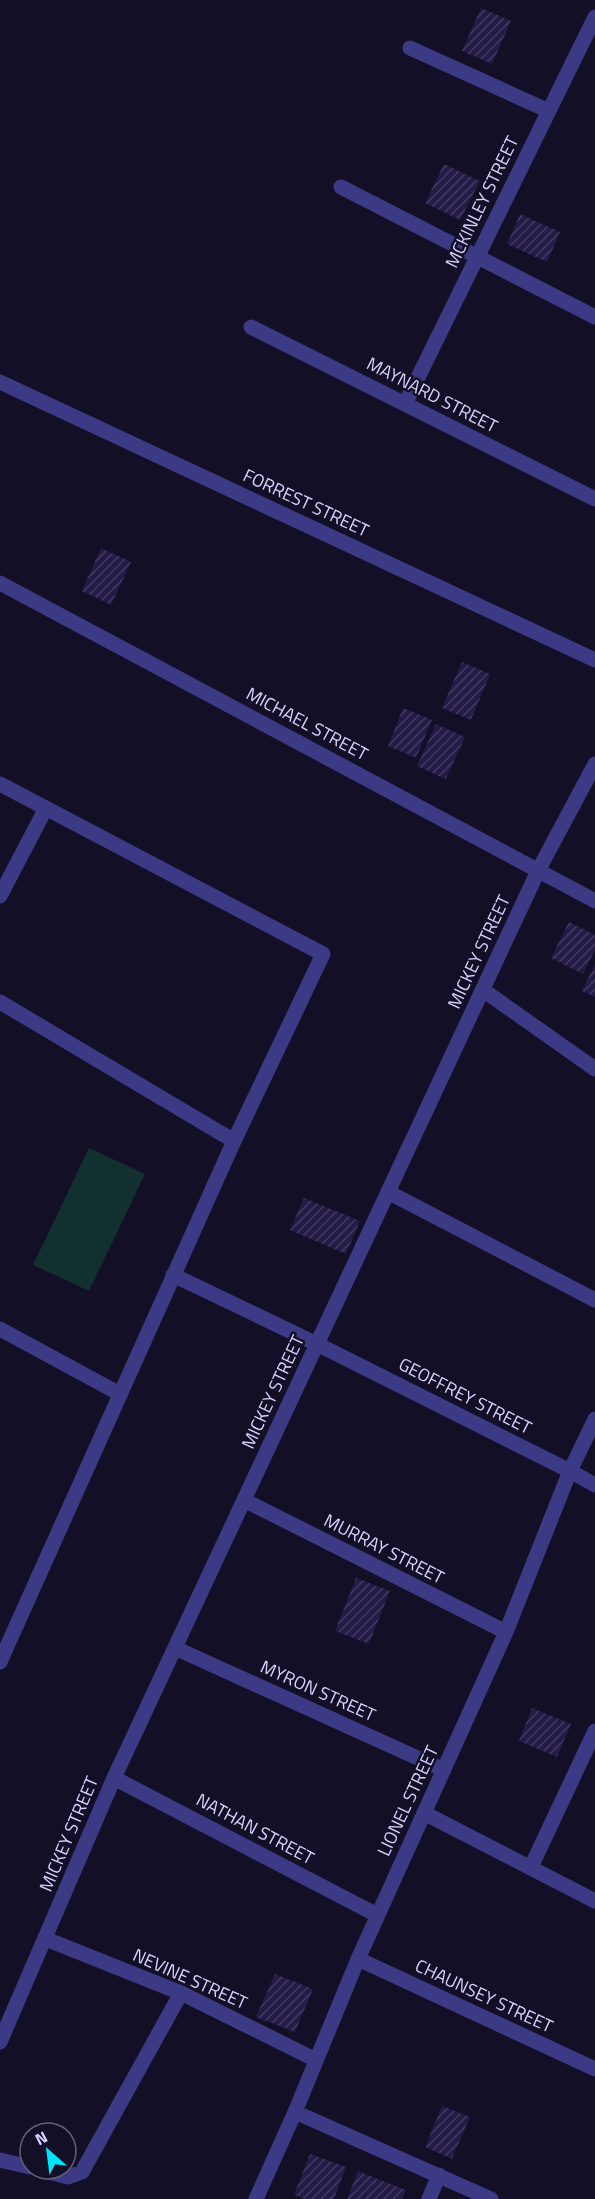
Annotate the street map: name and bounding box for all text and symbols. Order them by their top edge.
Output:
street label: MCKINLEY STREET [438,131,525,272]
street label: MAYNARD STREET [362,350,503,439]
street label: FORREST STREET [239,462,374,544]
street label: MICHAEL STREET [242,680,373,767]
street label: MICKEY STREET [440,890,517,1013]
street label: MICKEY STREET [234,1330,311,1453]
street label: GEOFFREY STREET [394,1350,537,1441]
street label: MURRAY STREET [319,1507,450,1591]
street label: MYRON STREET [256,1653,381,1728]
street label: LIONEL STREET [370,1741,445,1861]
street label: MICKEY STREET [32,1771,105,1896]
street label: NATHAN STREET [191,1786,320,1871]
street label: NEVINE STREET [129,1941,252,2016]
street label: CHAUNSEY STREET [411,1952,558,2040]
north arrow [18,2121,78,2181]
text: N [30,2125,51,2151]

